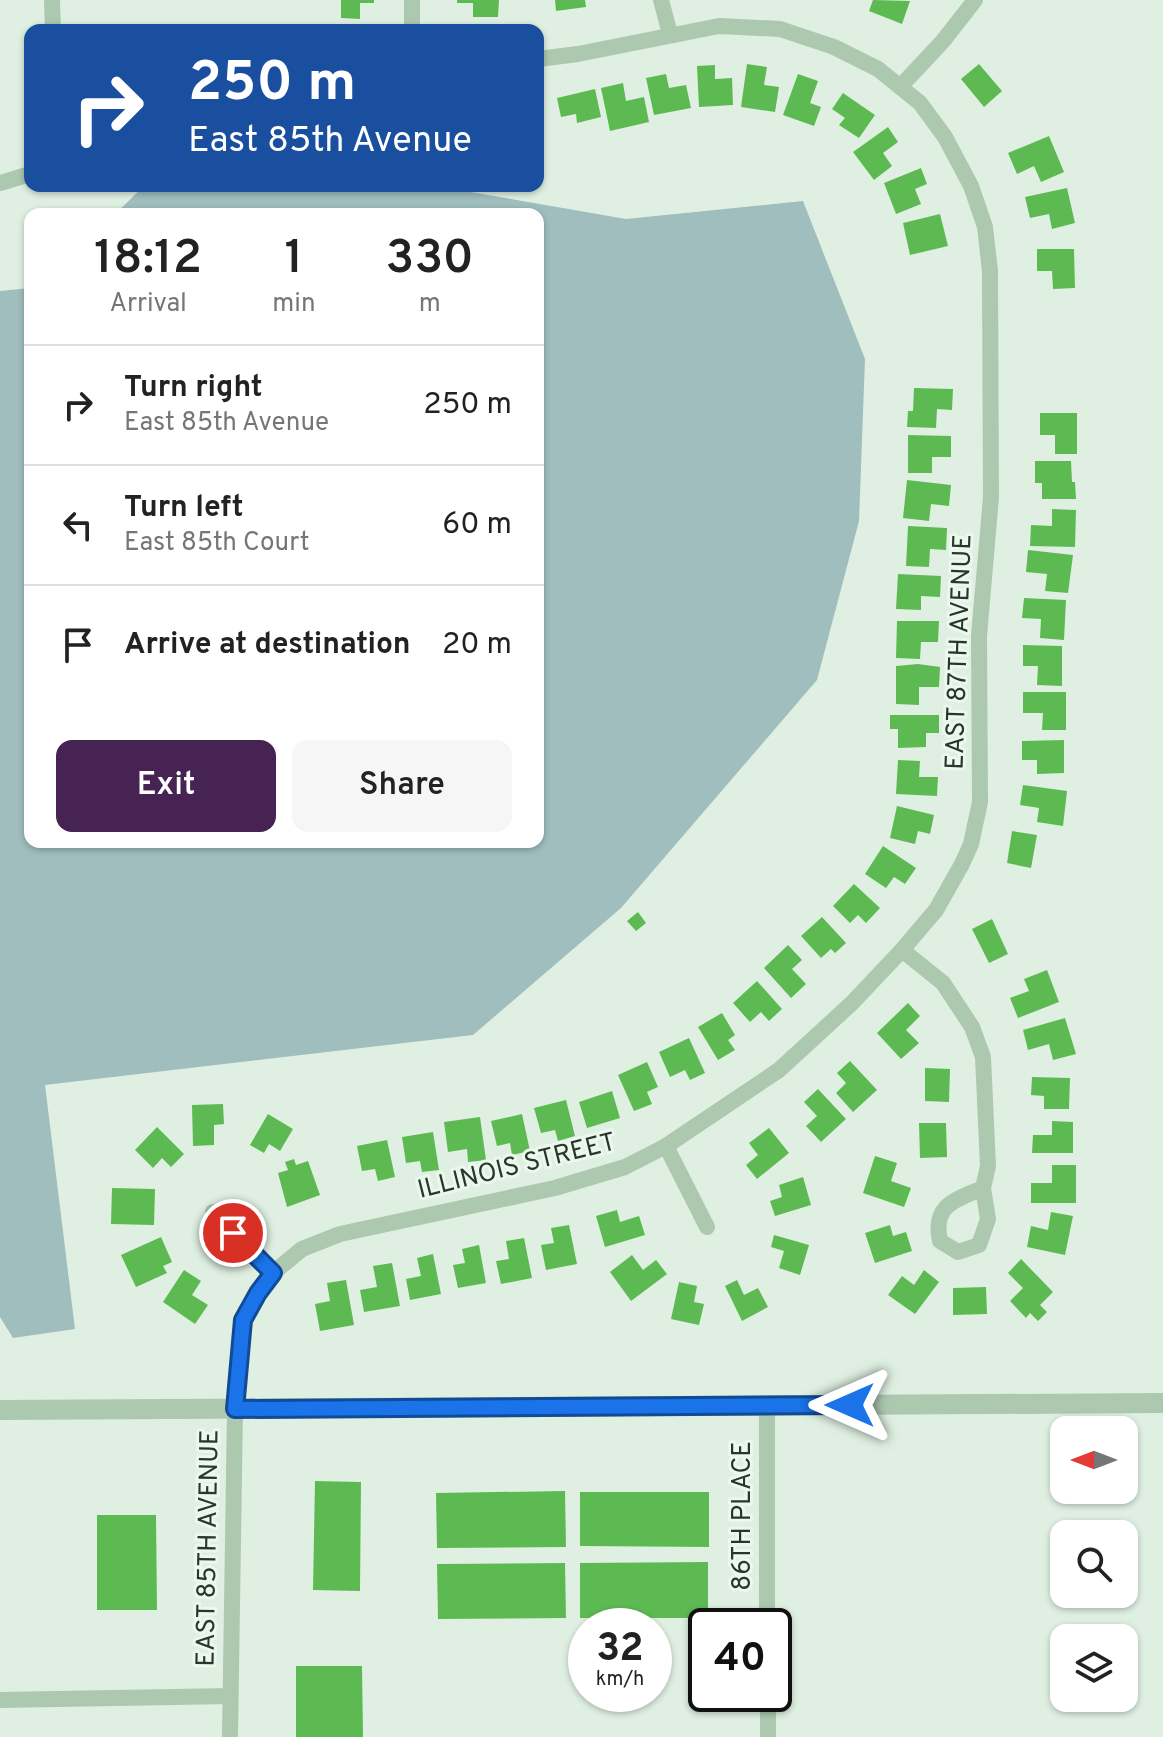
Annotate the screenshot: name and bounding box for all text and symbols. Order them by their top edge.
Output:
text: 250 m [188,50,356,120]
icon: right [56,56,160,160]
text: East 85th Avenue [188,119,472,165]
text: 18:12 [94,230,202,290]
text: 1 [285,230,303,290]
text: 330 [386,230,474,290]
text: Arrival [109,288,187,321]
text: min [272,288,316,321]
text: m [419,288,441,321]
text: Turn right [124,370,262,407]
icon: right [56,383,100,427]
text: 250 m [423,387,512,424]
text: East 85th Avenue [124,407,329,440]
text: Turn left [124,490,244,527]
icon: left [56,503,100,547]
text: 60 m [442,507,512,544]
text: East 85th Court [124,527,310,560]
street label: EAST 87TH AVENUE [939,534,981,770]
icon: arrive [56,623,100,667]
text: Arrive at destination [124,627,410,664]
text: 20 m [442,627,512,664]
button: Exit [56,740,276,832]
button: Share [292,740,512,832]
street label: ILLINOIS STREET [414,1126,620,1208]
pin [199,1199,267,1267]
icon: arrive [211,1211,255,1255]
position arrow [808,1363,892,1447]
north arrow [1050,1416,1138,1504]
map controls [1050,1416,1138,1712]
street label: EAST 85TH AVENUE [190,1429,228,1667]
street label: 86TH PLACE [727,1441,760,1591]
button: search [1050,1520,1138,1608]
speed limit sign: 40 [688,1608,792,1712]
button: layers [1050,1624,1138,1712]
text: 32 [596,1625,644,1675]
text: km/h [596,1667,644,1693]

